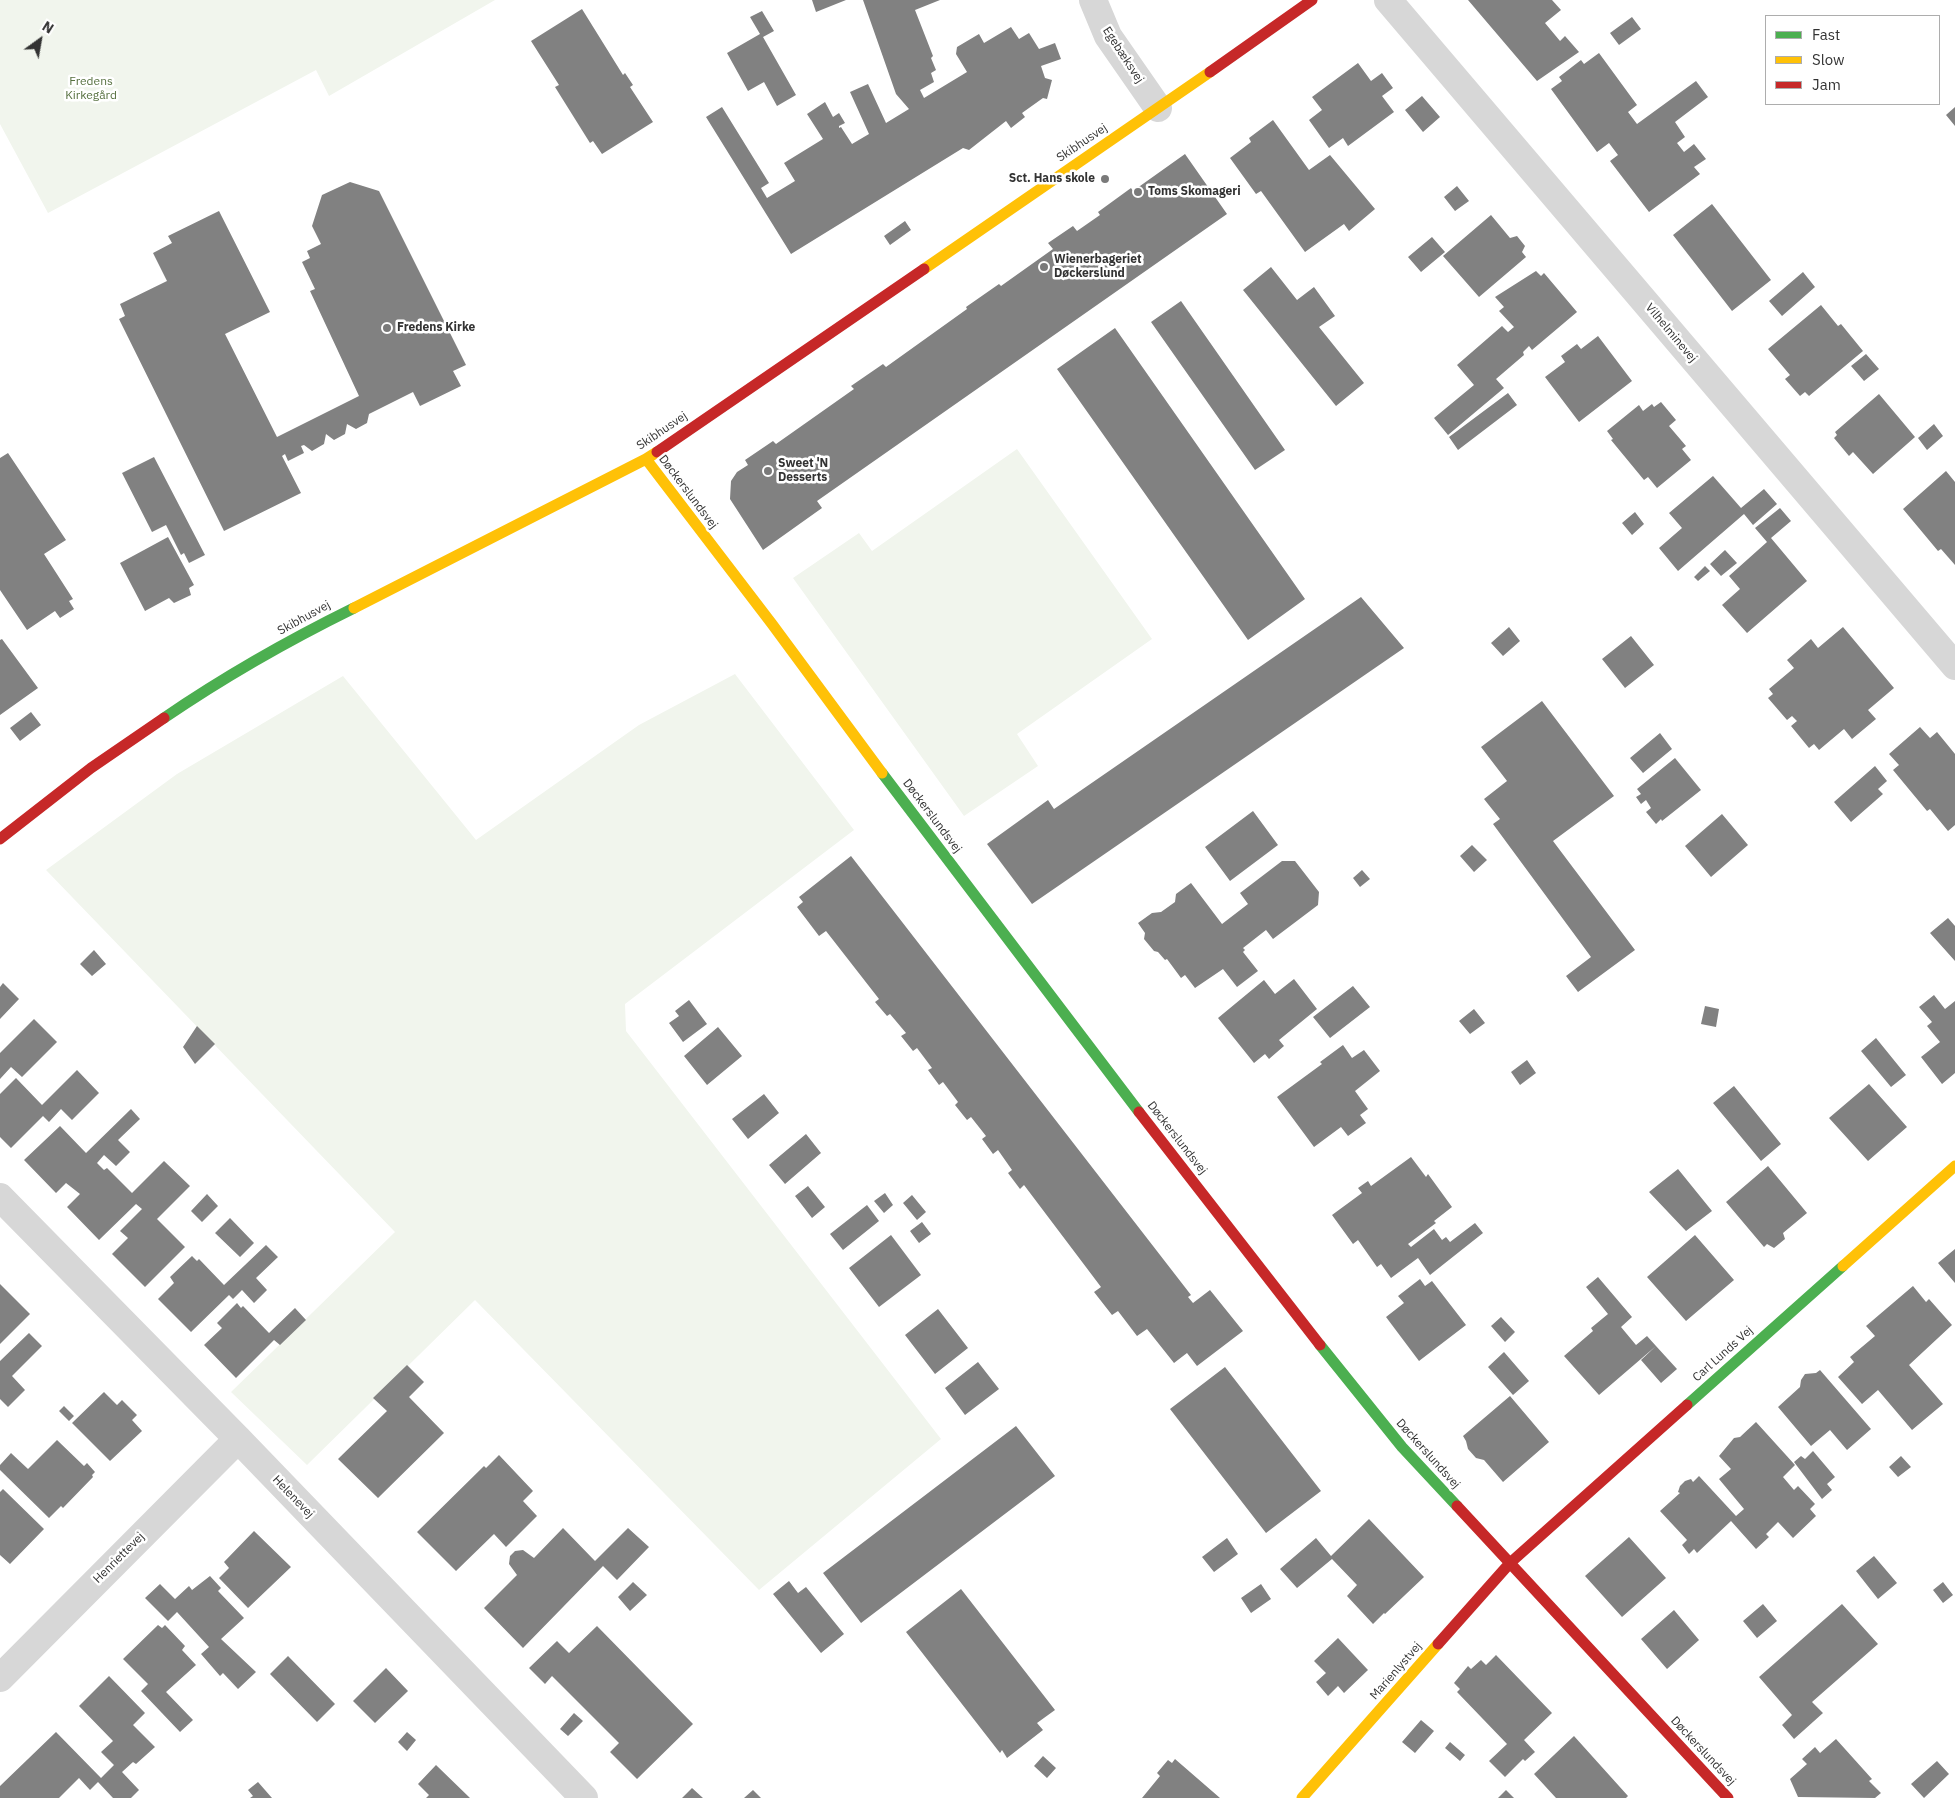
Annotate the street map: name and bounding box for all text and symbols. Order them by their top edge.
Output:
north arrow [15,15,65,65]
legend [1765,15,1940,105]
text: N [39,17,57,38]
street label: Egebæksvej [1099,24,1147,86]
text: Fast [1812,25,1840,44]
text: Slow [1812,50,1845,69]
park label: Fredens Kirkegård [65,75,117,103]
text: Jam [1812,75,1841,94]
street label: Skibhusvej [1054,121,1110,165]
place label: Sct. Hans skole [1009,172,1095,186]
marker: Sct. Hans skole [1099,173,1111,185]
place label: Toms Skomageri [1148,185,1241,199]
marker: Toms Skomageri [1132,186,1144,198]
place label: Wienerbageriet Døckerslund [1054,253,1142,281]
marker: Wienerbageriet Døckerslund [1038,261,1050,273]
street label: Vilhelminevej [1642,301,1700,365]
place label: Fredens Kirke [397,321,475,335]
marker: Fredens Kirke [381,322,393,334]
street label: Skibhusvej [634,409,690,453]
street label: Døckerslundsvej [656,452,720,532]
place label: Sweet 'N Desserts [778,457,828,485]
marker: Sweet 'N Desserts [762,465,774,477]
street label: Skibhusvej [275,598,333,638]
street label: Døckerslundsvej [900,776,964,856]
street label: Døckerslundsvej [1144,1099,1210,1177]
street label: Carl Lunds Vej [1690,1323,1756,1385]
street label: Døckerslundsvej [1393,1416,1463,1492]
street label: Helenevej [269,1473,317,1521]
street label: Henriettevej [91,1530,147,1586]
street label: Marienlystvej [1367,1639,1425,1703]
street label: Døckerslundsvej [1667,1714,1739,1788]

